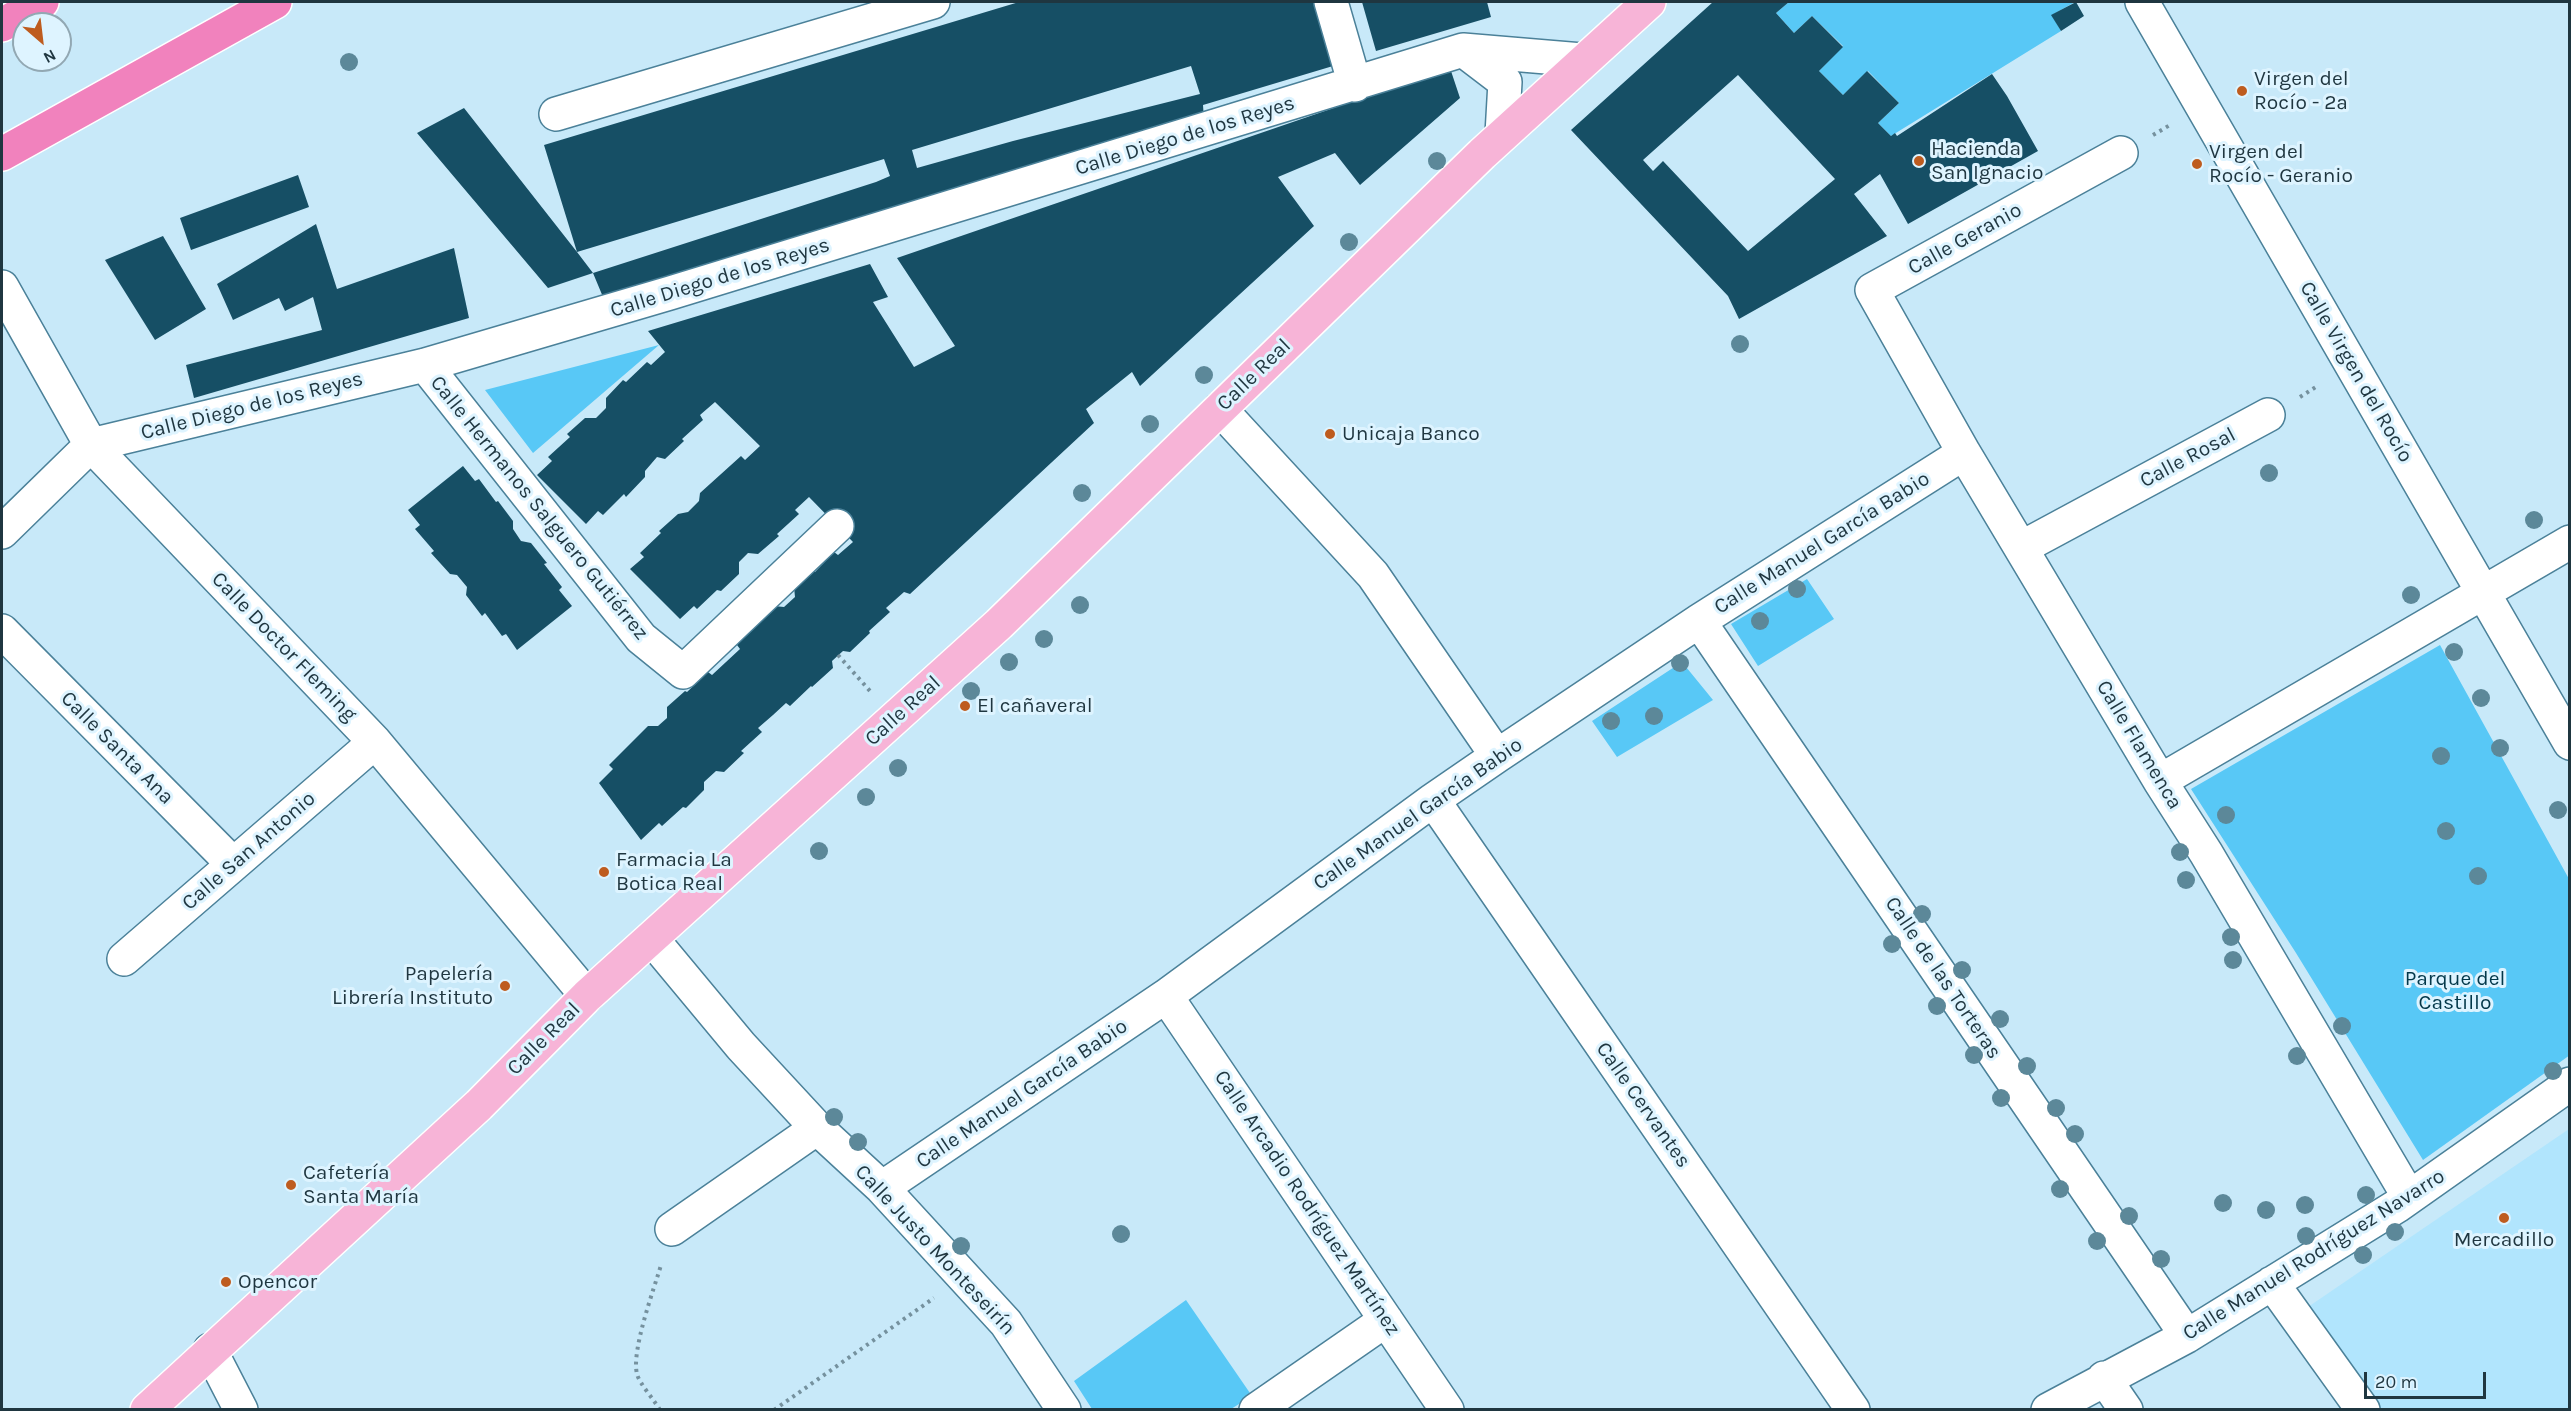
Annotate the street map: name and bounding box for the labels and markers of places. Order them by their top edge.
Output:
place label: Virgen del Rocío - 2ª [2254,66,2349,116]
marker: Virgen del Rocío - 2ª [2235,84,2249,98]
place label: Hacienda San Ignacio [1931,136,2043,186]
place label: Virgen del Rocío - Geranio [2209,139,2353,189]
marker: Hacienda San Ignacio [1912,154,1926,168]
marker: Virgen del Rocío - Geranio [2190,157,2204,171]
place label: Unicaja Banco [1342,421,1480,447]
marker: Unicaja Banco [1323,427,1337,441]
place label: El cañaveral [977,693,1093,719]
marker: El cañaveral [958,699,972,713]
place label: Farmacia La Botica Real [616,847,732,897]
marker: Farmacia La Botica Real [597,865,611,879]
place label: Papelería Librería Instituto [332,961,493,1011]
marker: Papelería Librería Instituto [498,979,512,993]
place label: Cafetería Santa María [303,1160,419,1210]
marker: Cafetería Santa María [284,1178,298,1192]
marker: Mercadillo [2497,1211,2511,1225]
place label: Mercadillo [2454,1227,2554,1253]
place label: Opencor [238,1269,317,1295]
marker: Opencor [219,1275,233,1289]

